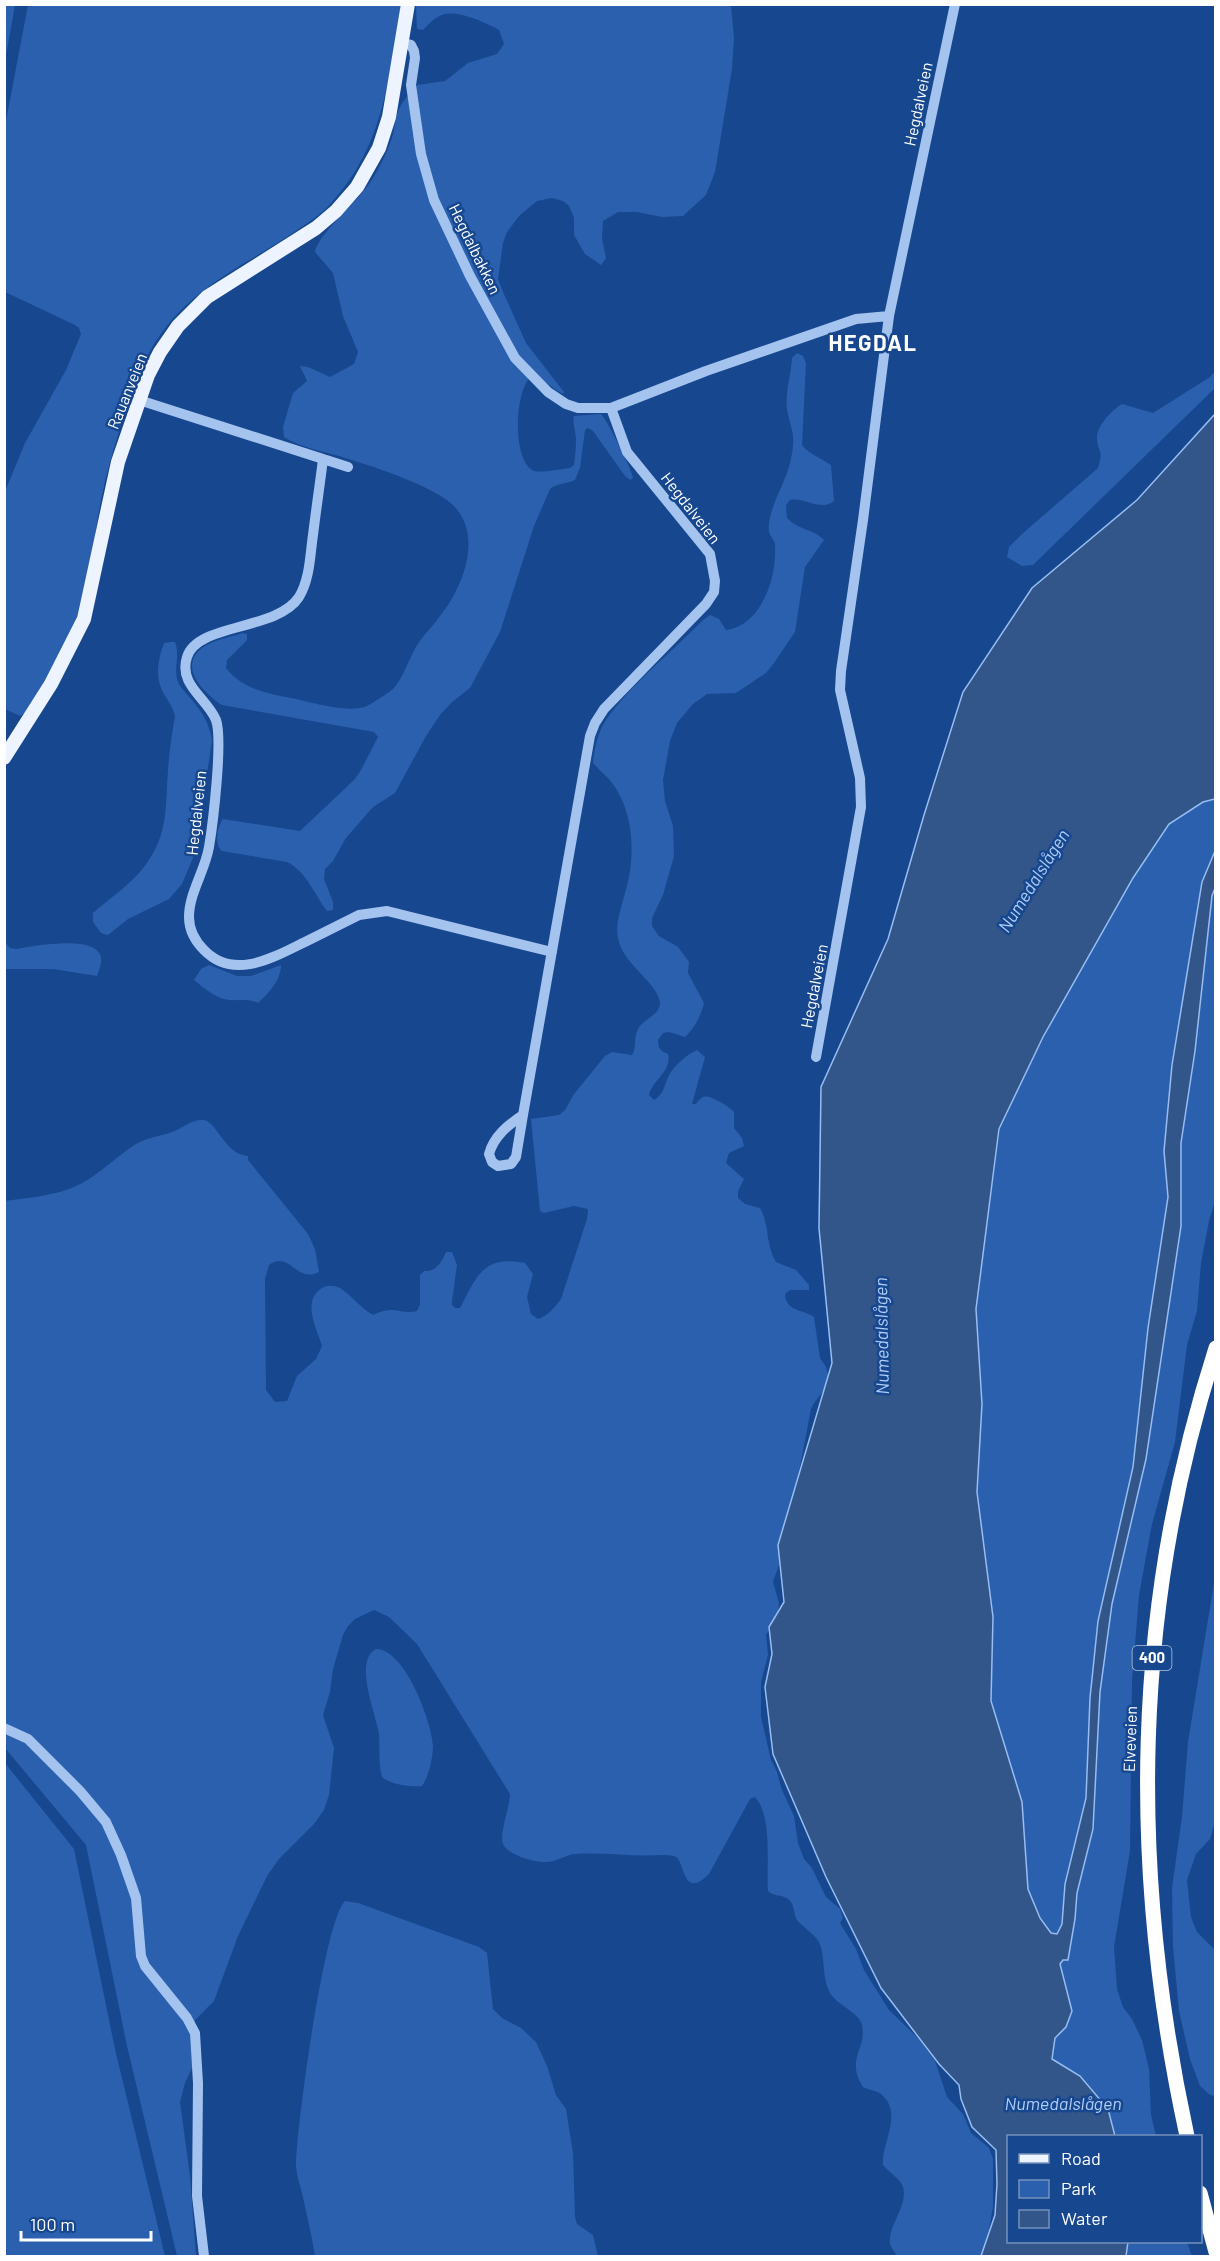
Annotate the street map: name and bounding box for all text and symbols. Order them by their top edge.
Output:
street label: Hegdalveien [899,60,936,148]
street label: Hegdalbakken [445,201,505,297]
district label: HEGDAL [828,329,918,355]
street label: Rauanveien [103,350,150,432]
street label: Hegdalveien [658,468,725,547]
street label: Hegdalveien [182,770,209,856]
water label: Numedalslågen [993,825,1074,936]
street label: Hegdalveien [796,942,831,1030]
water label: Numedalslågen [869,1277,893,1395]
road number: 400 [1132,1646,1172,1670]
street label: Elveveien [1119,1706,1140,1772]
water label: Numedalslågen [1004,2092,1122,2114]
legend [1007,2135,1202,2243]
text: Road [1061,2147,1101,2169]
text: Park [1061,2177,1096,2199]
scale bar [21,2204,152,2242]
text: Water [1061,2207,1108,2229]
text: 100 m [30,2213,75,2235]

